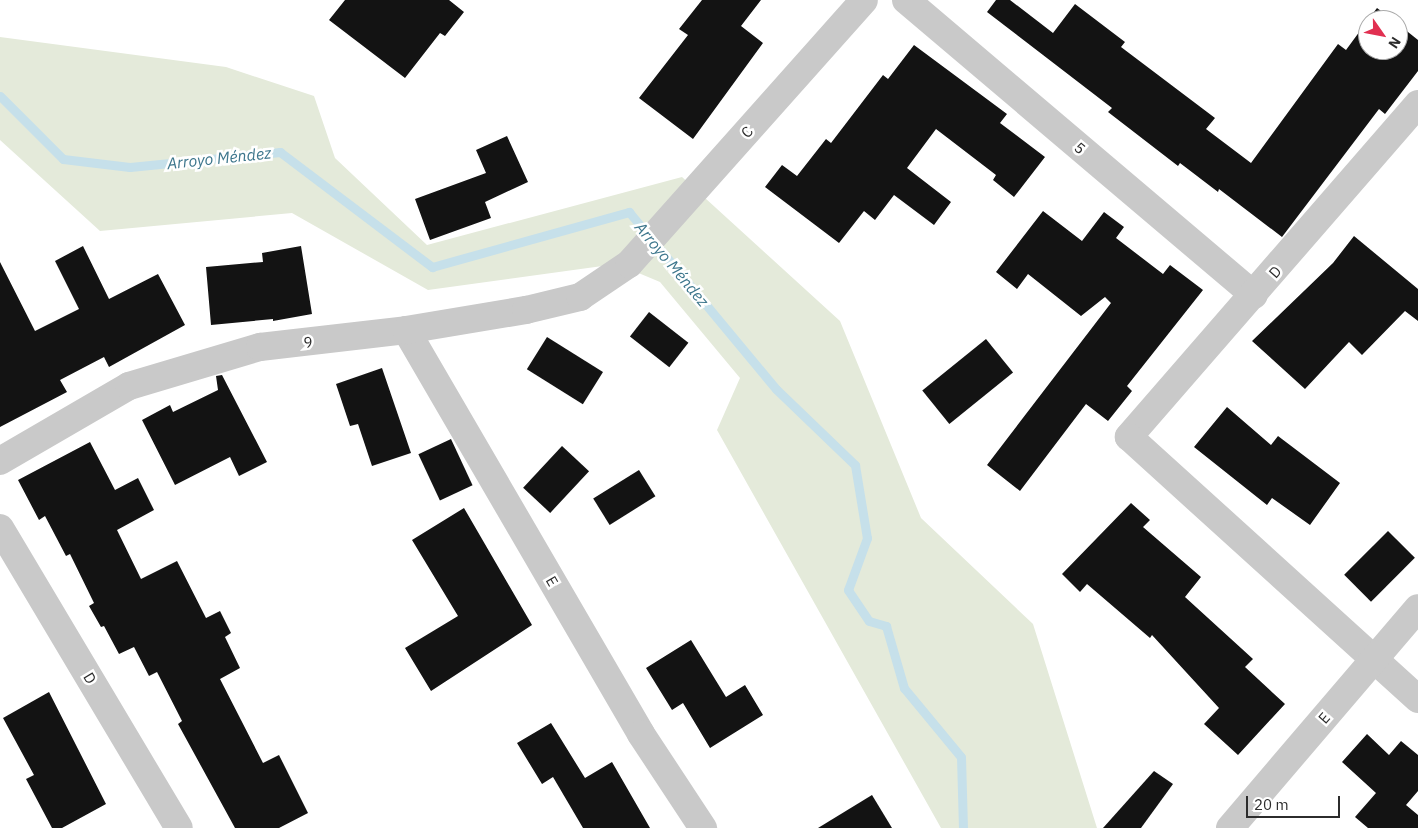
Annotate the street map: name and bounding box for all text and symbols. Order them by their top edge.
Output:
north arrow [1358,10,1408,60]
text: N [1384,33,1405,52]
street label: C [737,123,757,141]
street label: 5 [1071,138,1089,158]
water label: Arroyo Méndez [166,143,272,173]
water label: Arroyo Méndez [631,218,713,310]
street label: D [1265,262,1285,282]
street label: 9 [302,333,314,351]
street label: E [542,573,562,589]
street label: D [80,669,100,687]
street label: E [1314,709,1334,727]
scale bar [1248,786,1342,818]
text: 20 m [1254,795,1289,814]

